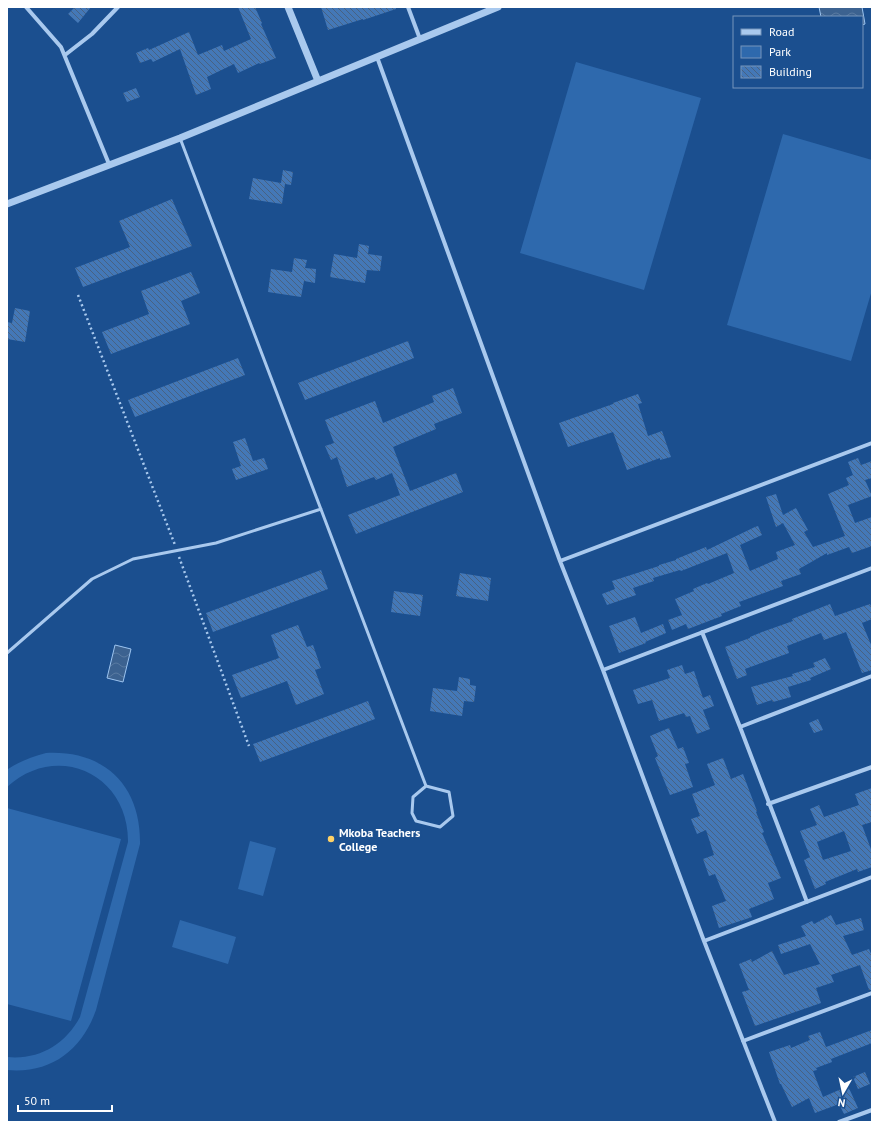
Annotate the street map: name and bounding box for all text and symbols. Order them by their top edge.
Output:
legend [733,16,863,88]
text: Road [769,24,794,39]
text: Park [769,44,791,59]
text: Building [769,64,812,79]
place label: Mkoba Teachers College [339,825,420,854]
marker: Mkoba Teachers College [326,834,336,844]
north arrow [823,1073,863,1113]
scale bar [18,1087,112,1113]
text: 50 m [24,1093,50,1108]
text: N [837,1095,846,1110]

